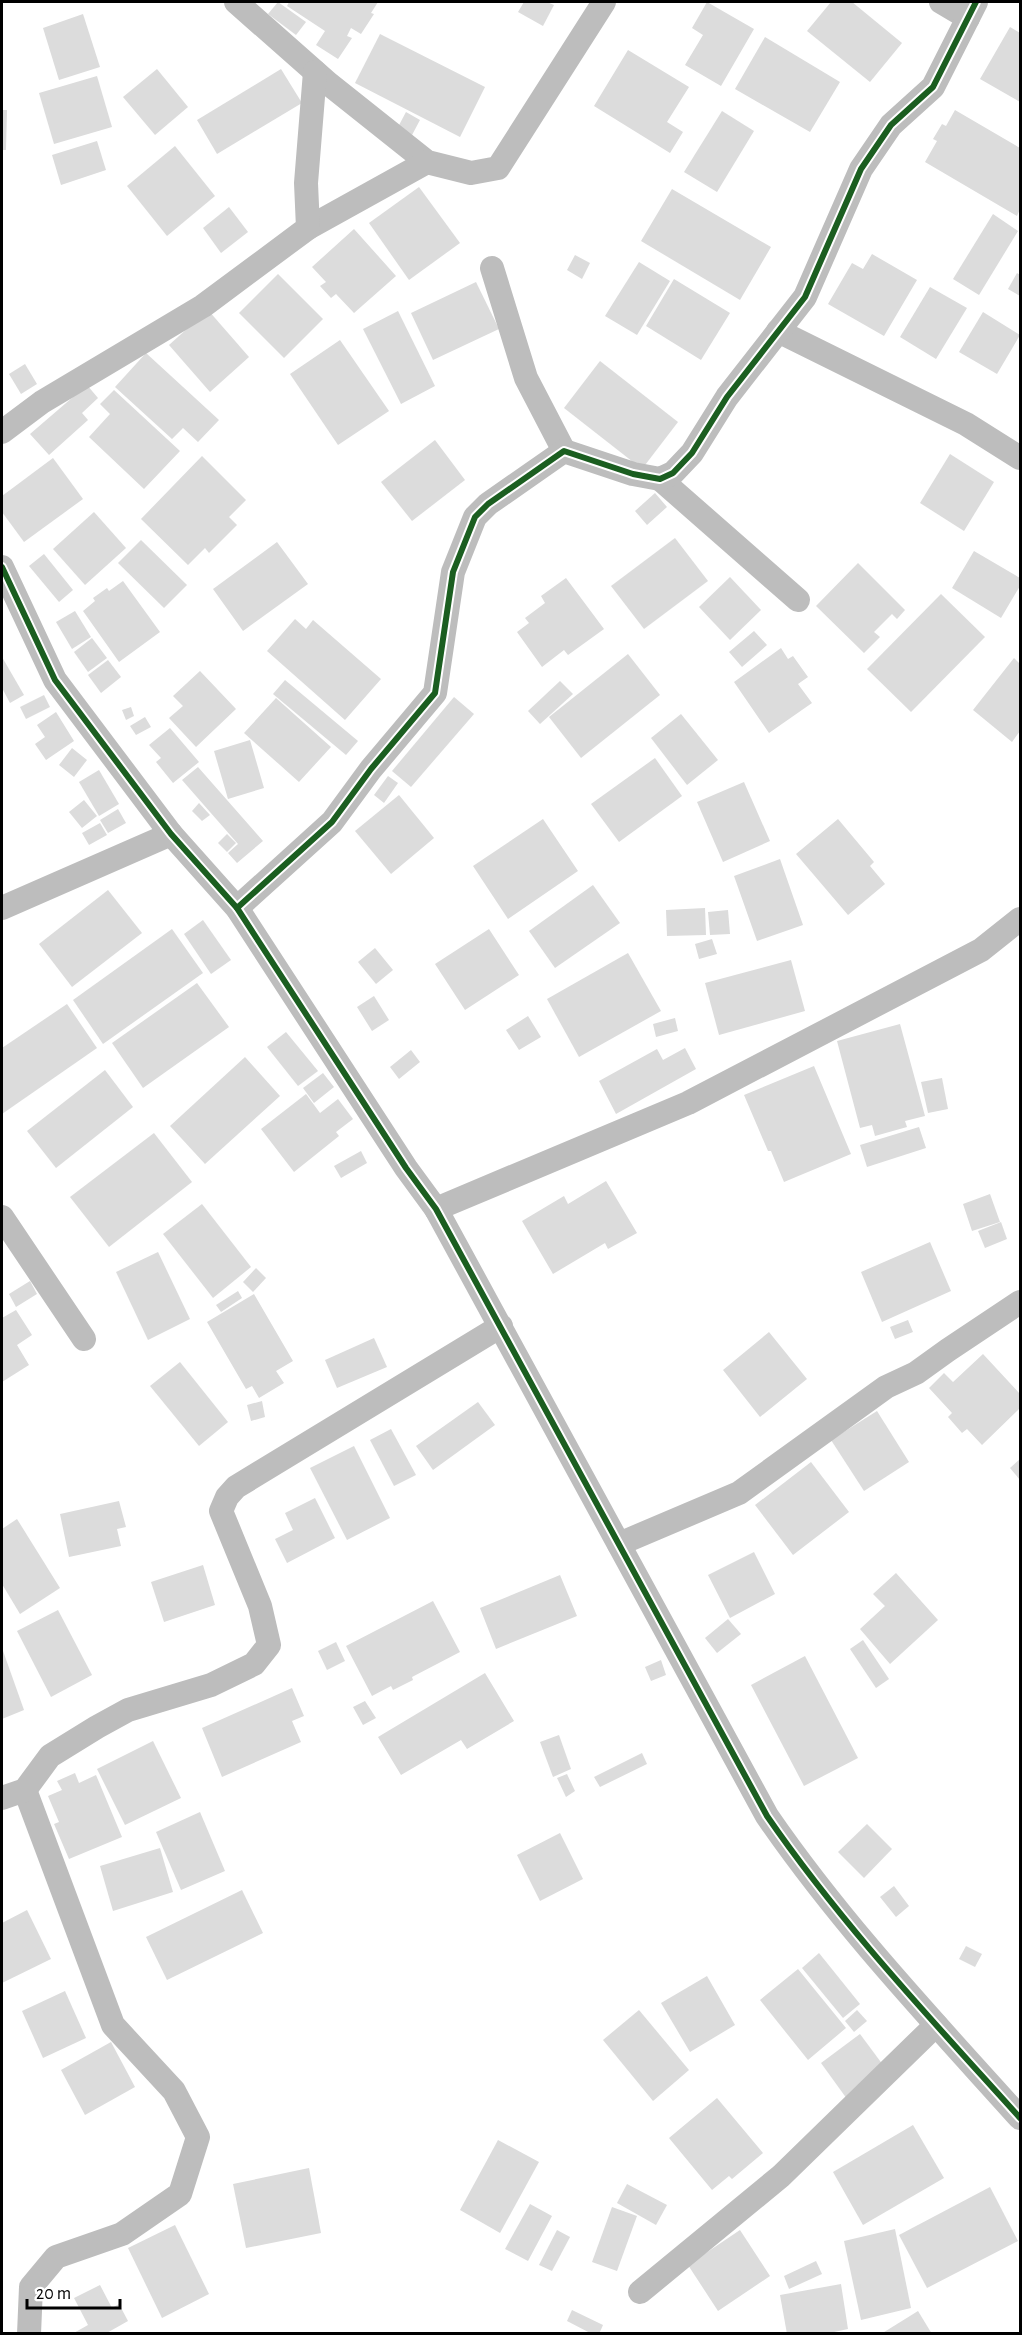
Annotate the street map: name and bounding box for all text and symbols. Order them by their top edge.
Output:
scale bar [27,2272,120,2310]
text: 20 m [36,2285,71,2303]

